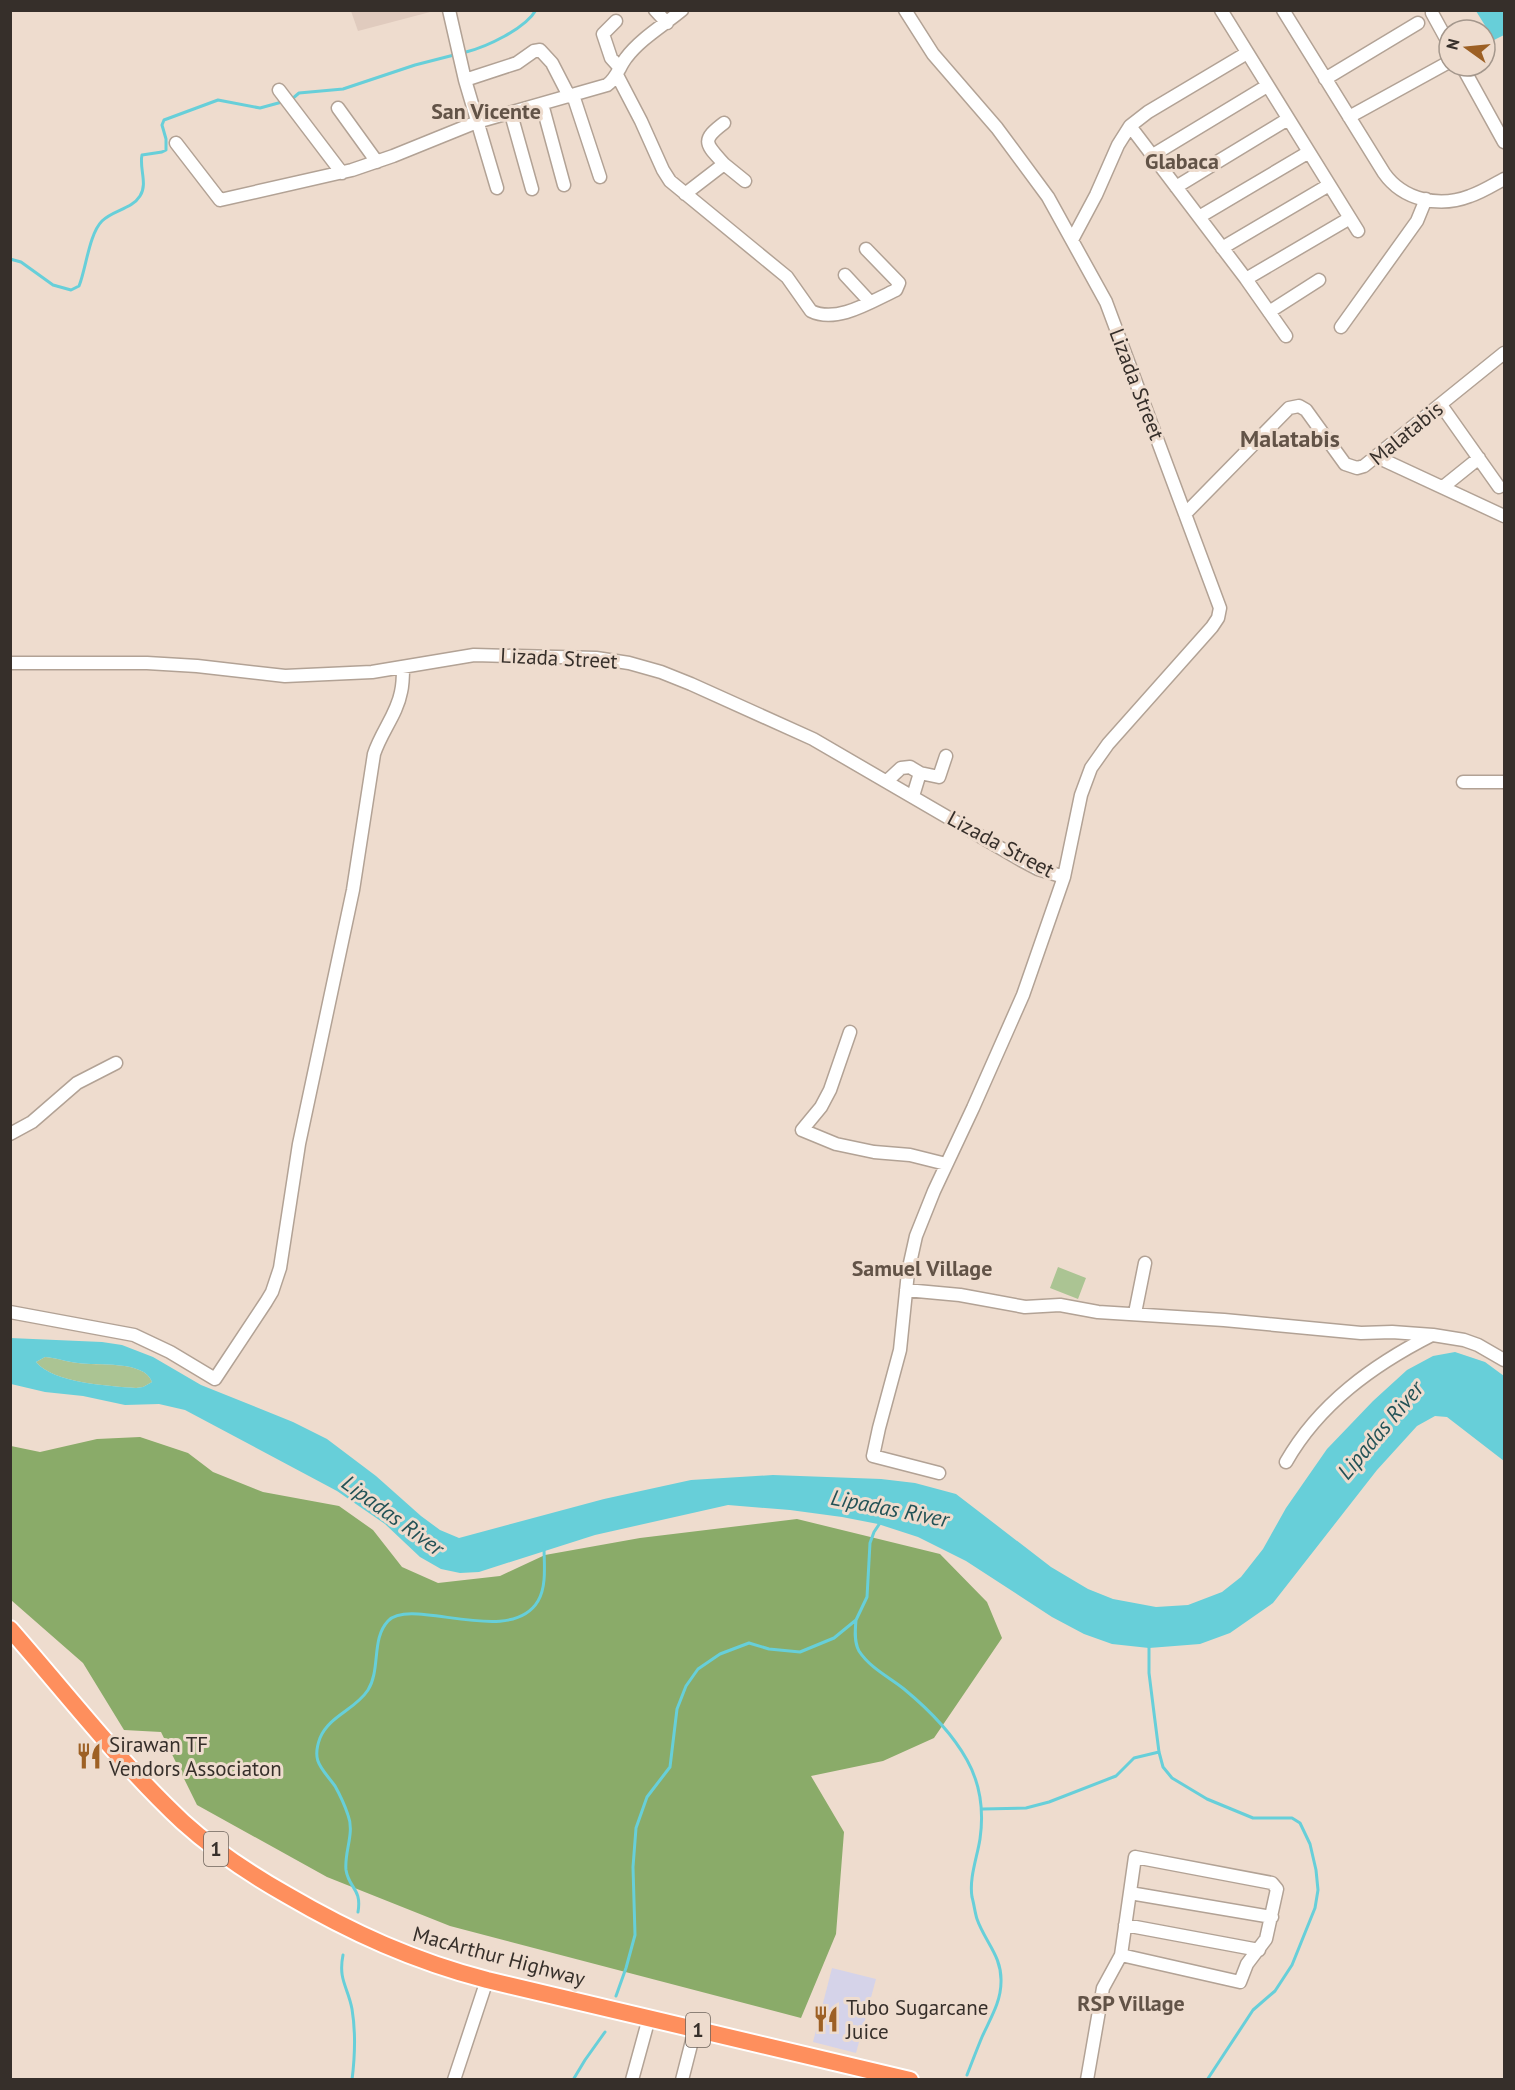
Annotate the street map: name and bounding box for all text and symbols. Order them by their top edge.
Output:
north arrow [1437,18,1497,78]
text: N [1441,36,1464,52]
district label: San Vicente [431,97,541,125]
district label: Glabaca [1145,147,1219,175]
street label: Lizada Street [1103,324,1171,444]
street label: Malatabis [1364,395,1448,471]
district label: Malatabis [1240,423,1340,454]
street label: Lizada Street [500,641,618,675]
street label: Lizada Street [943,805,1059,883]
district label: Samuel Village [852,1254,992,1282]
water label: Lipadas River [1331,1374,1430,1485]
water label: Lipadas River [336,1469,451,1563]
water label: Lipadas River [829,1483,953,1533]
place label: Sirawan TF Vendors Associaton [108,1731,282,1782]
restaurant icon: Sirawan TF Vendors Associaton [74,1741,104,1771]
road number: 1 [204,1832,228,1866]
street label: MacArthur Highway [410,1920,588,1992]
district label: RSP Village [1077,1989,1185,2017]
place label: Tubo Sugarcane Juice [845,1994,988,2045]
restaurant icon: Tubo Sugarcane Juice [811,2004,841,2034]
road number: 1 [686,2013,710,2047]

